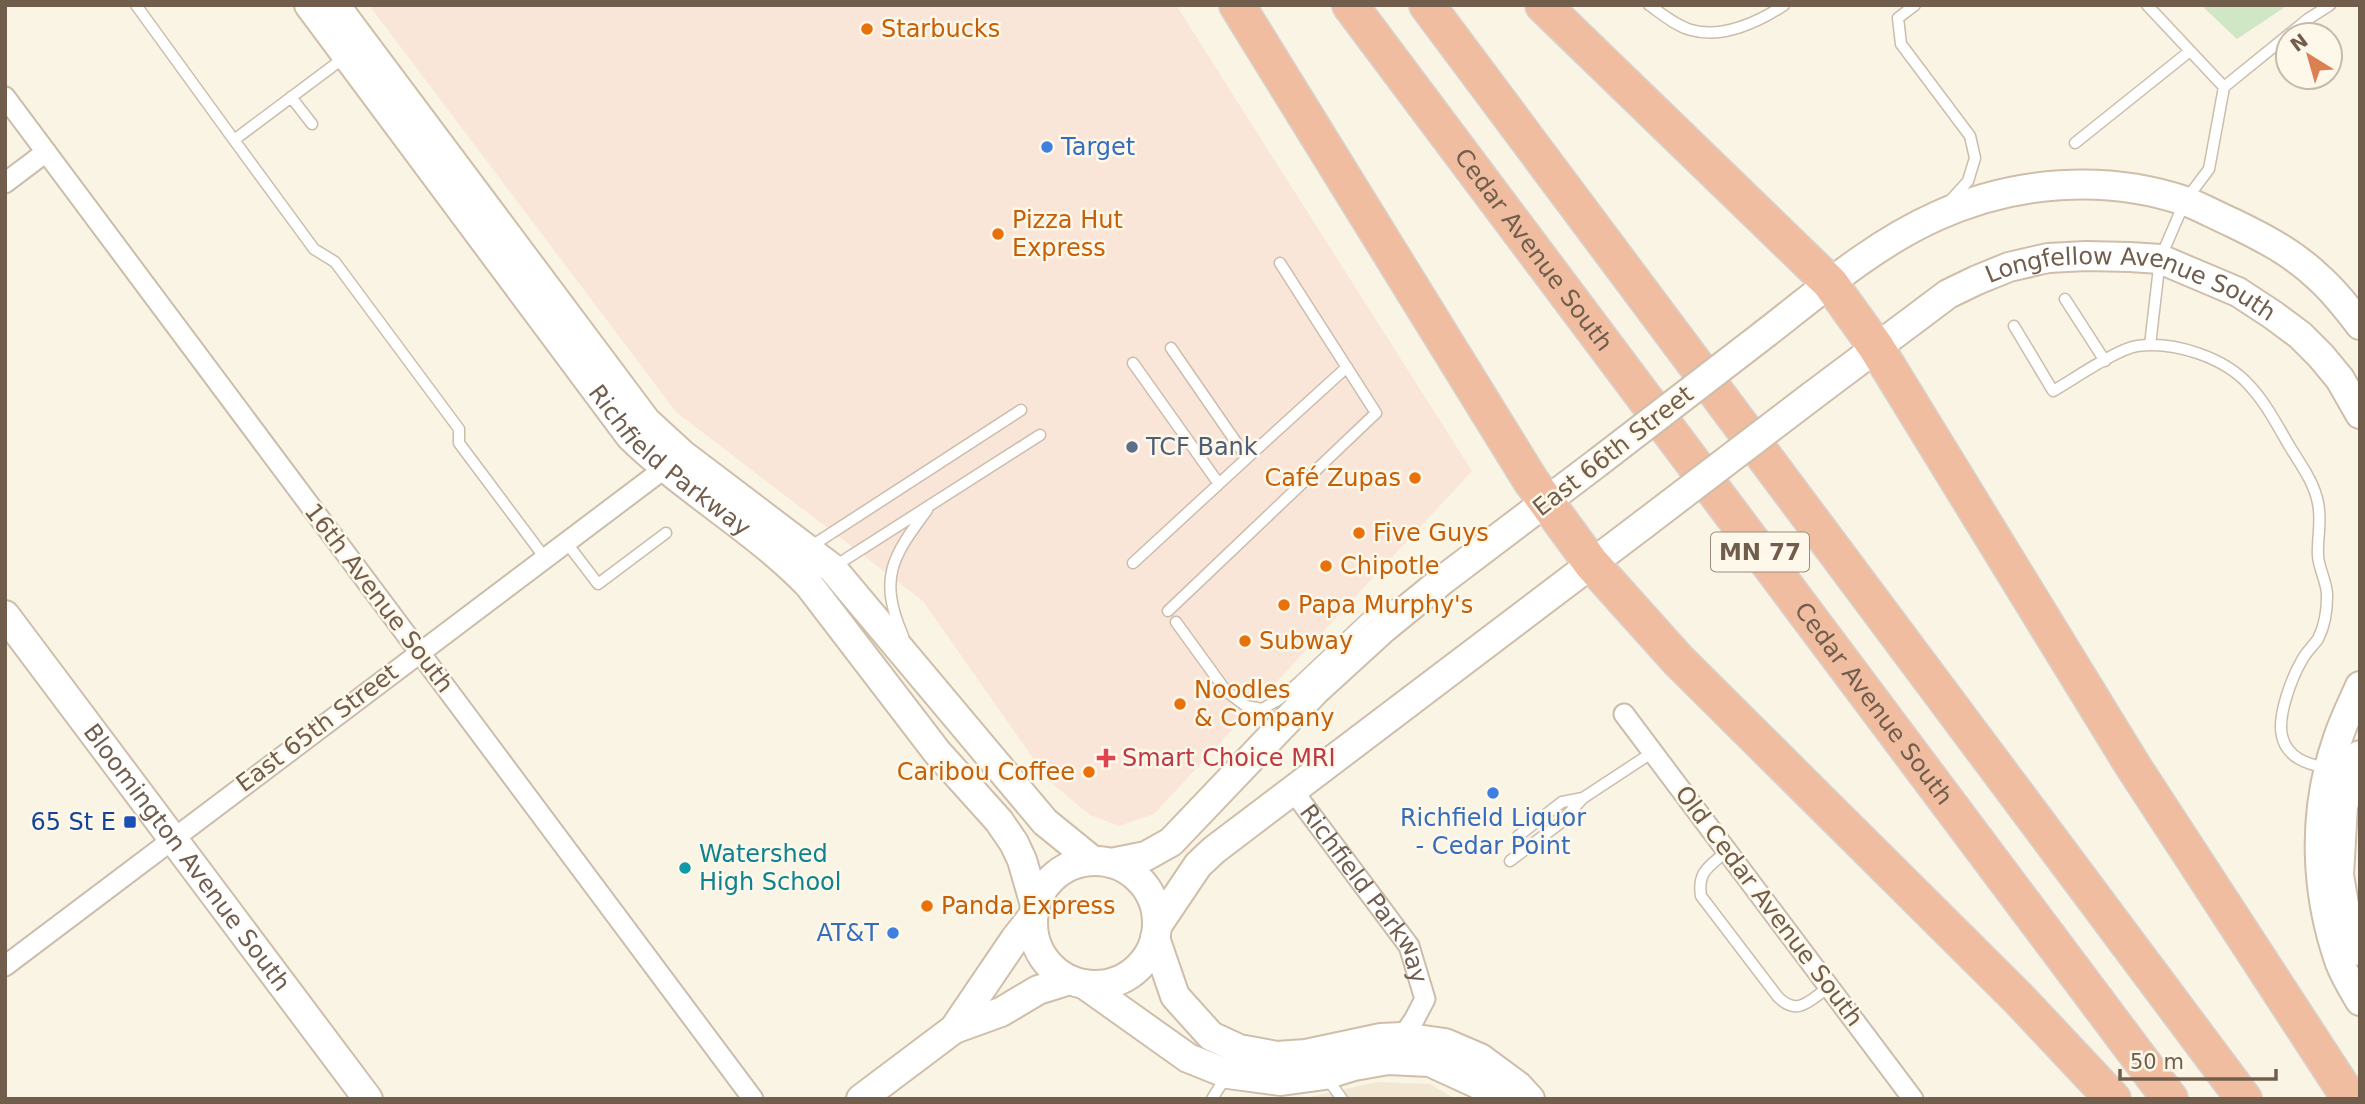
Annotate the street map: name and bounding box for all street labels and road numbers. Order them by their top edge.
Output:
street label: Cedar Avenue South [1449,143,1618,357]
street label: Longfellow Avenue South [1981,242,2281,327]
street label: Richfield Parkway [583,379,756,542]
street label: East 66th Street [1527,380,1699,522]
street label: 16th Avenue South [299,498,459,698]
road number: MN 77 [1711,532,1809,572]
street label: Cedar Avenue South [1789,597,1958,810]
street label: East 65th Street [231,658,403,798]
street label: Bloomington Avenue South [78,718,296,996]
street label: Old Cedar Avenue South [1669,780,1869,1032]
street label: Richfield Parkway [1294,799,1433,987]

